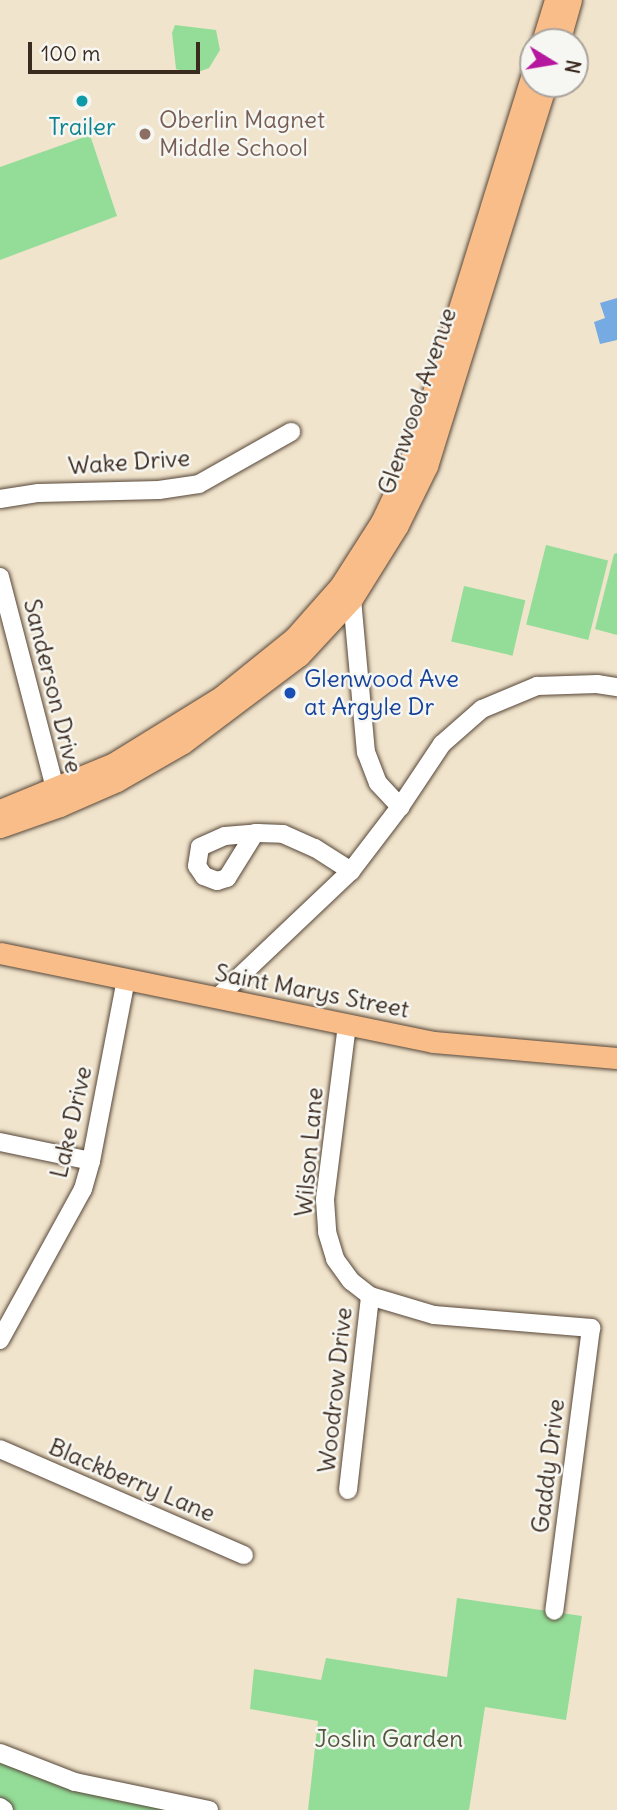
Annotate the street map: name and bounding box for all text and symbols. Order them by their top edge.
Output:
scale bar [32,28,203,72]
north arrow [519,28,589,98]
text: 100 m [41,40,100,67]
text: N [560,58,586,75]
marker: Trailer [74,93,90,109]
place label: Oberlin Magnet Middle School [159,106,325,162]
place label: Trailer [48,113,116,141]
marker: Oberlin Magnet Middle School [137,126,153,142]
street label: Glenwood Avenue [372,304,462,498]
street label: Wake Drive [67,443,191,481]
street label: Sanderson Drive [17,596,89,776]
place label: Glenwood Ave at Argyle Dr [304,665,459,721]
marker: Glenwood Ave at Argyle Dr [282,685,298,701]
street label: Saint Marys Street [213,958,411,1024]
street label: Lake Drive [44,1063,98,1181]
street label: Wilson Lane [289,1086,329,1218]
street label: Woodrow Drive [312,1306,358,1474]
street label: Gaddy Drive [525,1397,571,1535]
street label: Blackberry Lane [45,1432,219,1528]
park label: Joslin Garden [315,1725,463,1753]

